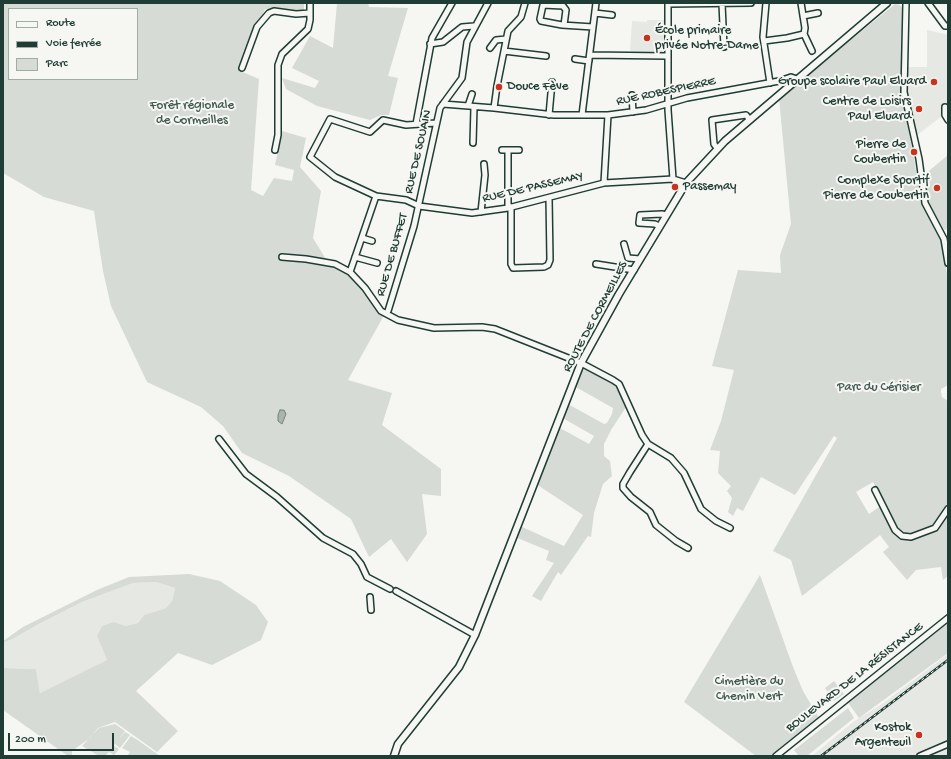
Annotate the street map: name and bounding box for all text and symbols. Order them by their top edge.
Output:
legend [8,8,138,80]
text: Route [46,17,75,31]
place label: École primaire privée Notre-Dame [655,23,759,54]
marker: École primaire privée Notre-Dame [642,33,652,43]
text: Voie ferrée [46,37,101,51]
text: Parc [46,57,68,71]
street label: RUE ROBESPIERRE [615,74,717,110]
place label: Groupe scolaire Paul Eluard [778,74,926,90]
marker: Groupe scolaire Paul Eluard [929,77,939,87]
place label: Douce Fève [507,79,568,95]
marker: Douce Fève [494,82,504,92]
place label: Centre de Loisirs Paul Eluard [823,94,911,125]
park label: Forêt régionale de Cormeilles [150,98,234,129]
marker: Centre de Loisirs Paul Eluard [914,104,924,114]
street label: RUE DE SOUAIN [402,108,436,196]
place label: Pierre de Coubertin [854,137,906,168]
marker: Pierre de Coubertin [909,147,919,157]
street label: RUE DE PASSEMAY [481,169,585,207]
place label: Complexe Sportif Pierre de Coubertin [824,173,929,204]
place label: Passemay [683,179,737,195]
marker: Passemay [670,182,680,192]
marker: Complexe Sportif Pierre de Coubertin [932,183,942,193]
street label: RUE DE BUFFET [374,212,412,298]
street label: ROUTE DE CORMEILLES [560,259,632,375]
park label: Parc du Cérisier [837,380,921,396]
street label: BOULEVARD DE LA RÉSISTANCE [783,620,927,736]
park label: Cimetière du Chemin Vert [715,674,783,705]
place label: Kostok Argenteuil [855,720,911,751]
scale bar [10,725,116,751]
marker: Kostok Argenteuil [914,730,924,740]
text: 200 m [15,733,46,747]

